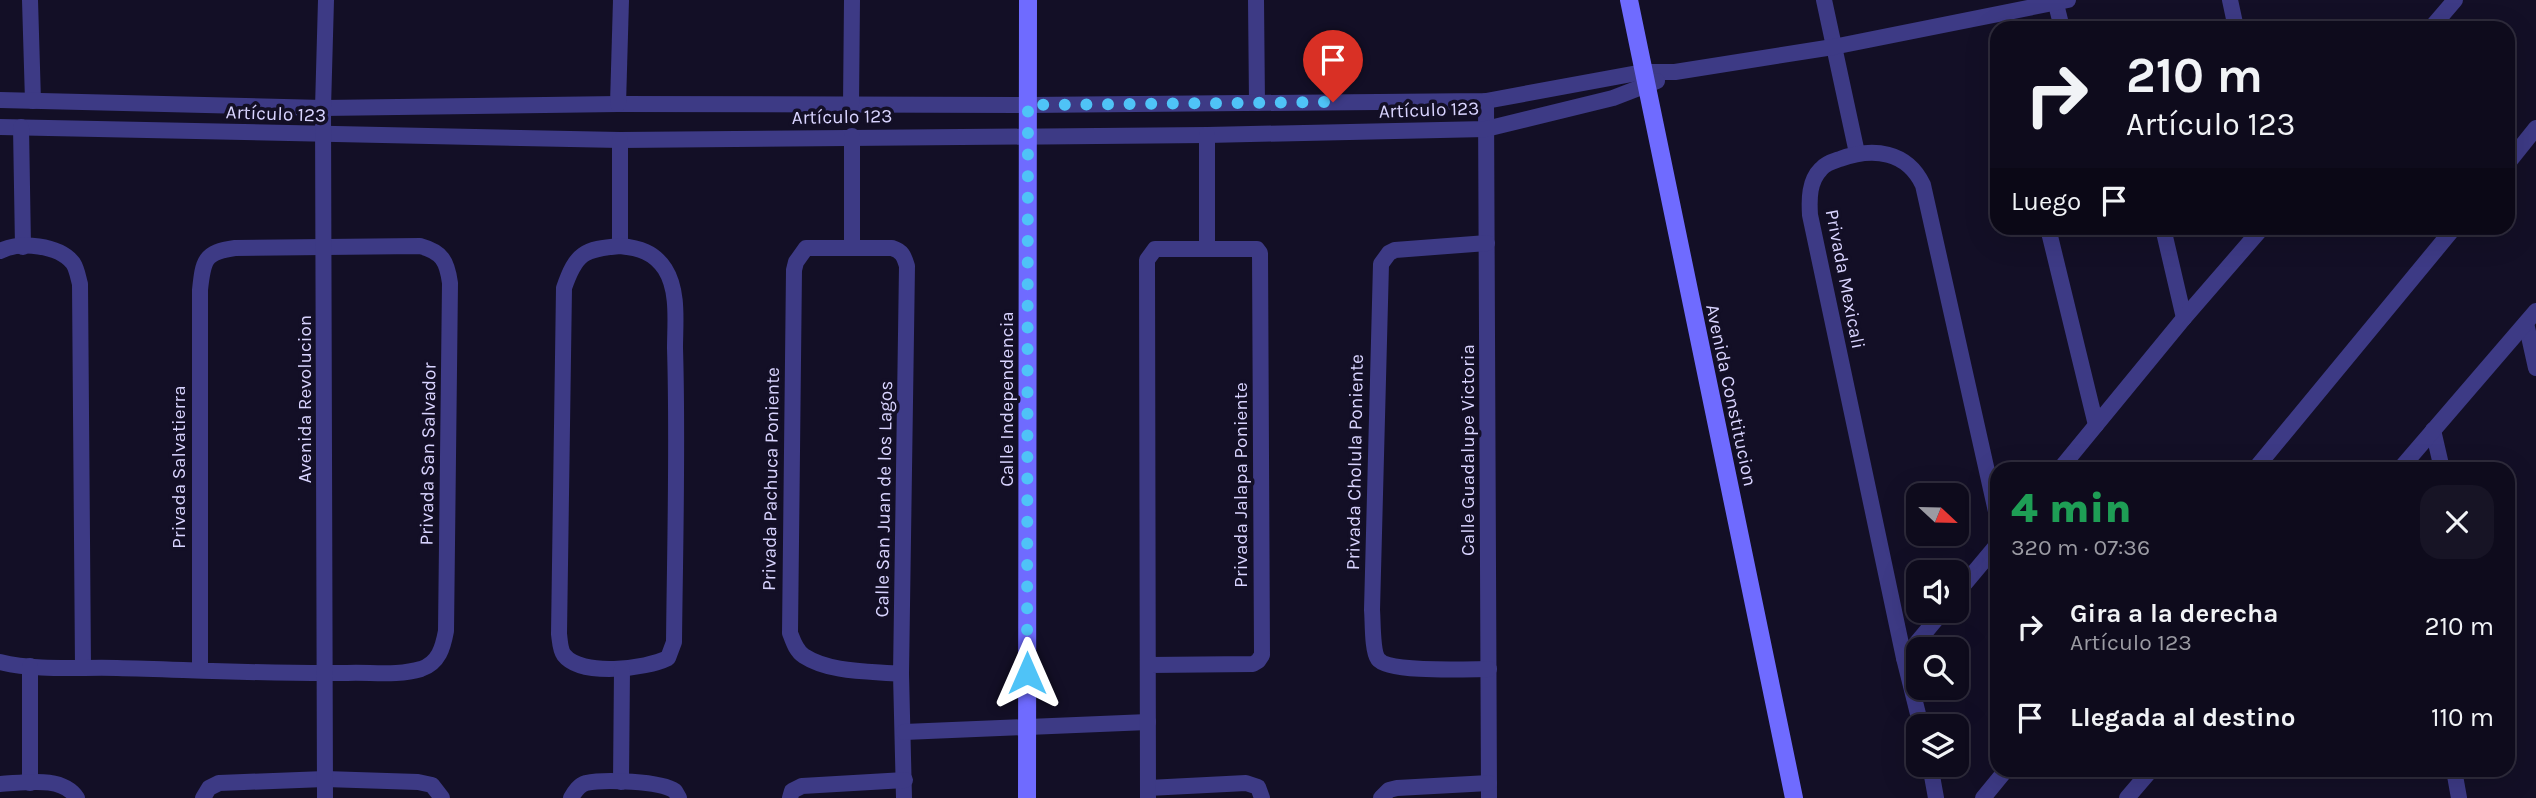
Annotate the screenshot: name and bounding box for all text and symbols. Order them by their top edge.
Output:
pin [1303,30,1363,102]
icon: arrive [1314,41,1352,79]
text: 210 m [2126,47,2263,104]
icon: right [2011,49,2102,140]
street label: Artículo 123 [1378,97,1480,123]
street label: Artículo 123 [225,101,327,127]
street label: Artículo 123 [792,105,893,129]
text: Artículo 123 [2126,106,2295,143]
icon: arrive [2095,182,2133,220]
text: Luego [2011,186,2081,217]
street label: Privada Mexicali [1821,208,1869,351]
street label: Avenida Constitucion [1701,302,1761,488]
street label: Calle Independencia [996,311,1018,487]
street label: Avenida Revolucion [294,315,316,483]
street label: Calle Guadalupe Victoria [1457,344,1479,556]
street label: Privada Cholula Poniente [1342,354,1368,570]
street label: Privada San Salvador [415,362,441,546]
street label: Privada Pachuca Poniente [758,367,784,591]
street label: Calle San Juan de los Lagos [871,380,897,618]
street label: Privada Jalapa Poniente [1230,382,1252,588]
street label: Privada Salvatierra [168,385,190,549]
north arrow [1906,483,1969,546]
map controls [1906,483,1969,777]
text: 4 min [2011,483,2132,533]
button: close [2420,485,2494,559]
text: 320 m · 07:36 [2011,534,2150,561]
button: sound [1906,560,1969,623]
text: Gira a la derecha [2070,598,2279,629]
icon: right [2011,608,2049,646]
text: 210 m [2424,611,2494,642]
text: Artículo 123 [2070,629,2192,656]
position arrow [990,636,1064,710]
button: search [1906,637,1969,700]
icon: arrive [2011,699,2049,737]
text: Llegada al destino [2070,702,2296,733]
text: 110 m [2431,702,2494,733]
button: layers [1906,714,1969,777]

